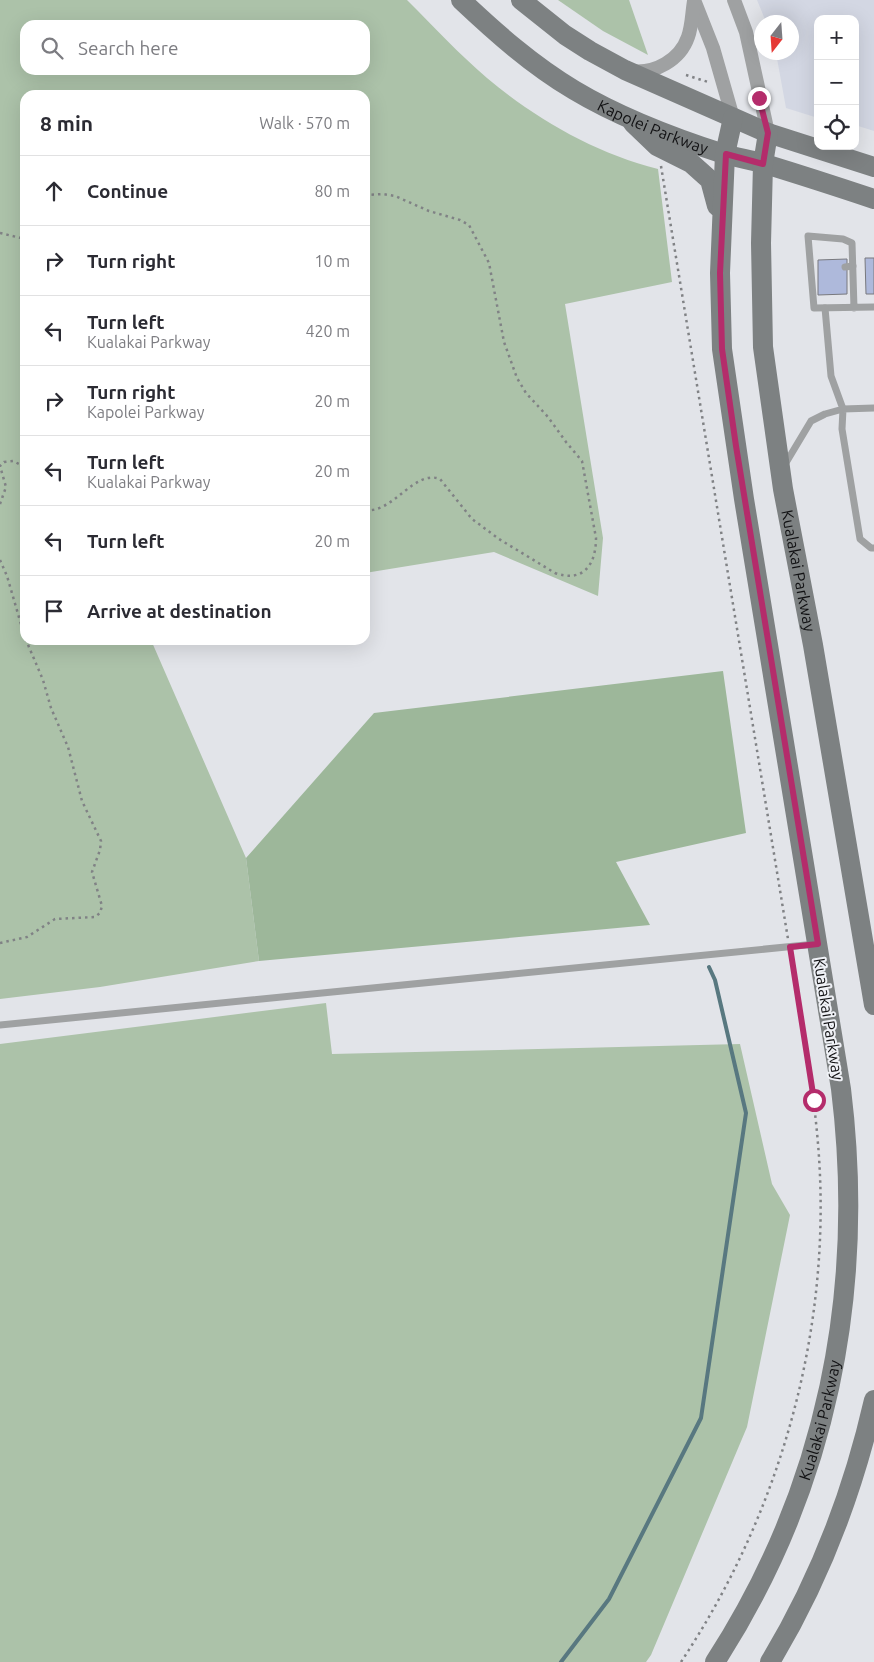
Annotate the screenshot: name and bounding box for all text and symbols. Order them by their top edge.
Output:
north arrow [754,15,799,60]
map controls [814,15,859,150]
button: + [814,15,859,60]
search box [20,20,370,75]
icon: search [38,34,66,62]
text: Search here [78,37,178,59]
button: − [814,60,859,105]
route end [748,87,771,110]
street label: Kapolei Parkway [595,96,711,157]
button: locate [814,105,859,150]
text: 8 min [40,111,93,135]
text: Walk · 570 m [259,114,350,132]
icon: ahead [40,177,68,205]
text: Continue [87,180,168,202]
text: 80 m [314,182,350,200]
icon: right [40,247,68,275]
text: Turn right [87,250,175,272]
text: 10 m [314,252,350,270]
text: Turn left [87,311,165,333]
icon: left [40,317,68,345]
text: 420 m [305,322,350,340]
text: Kualakai Parkway [87,333,210,351]
text: Turn right [87,381,175,403]
icon: right [40,387,68,415]
text: 20 m [314,392,350,410]
text: Kapolei Parkway [87,403,204,421]
text: Turn left [87,451,165,473]
icon: left [40,457,68,485]
text: 20 m [314,462,350,480]
text: Kualakai Parkway [87,473,210,491]
street label: Kualakai Parkway [778,508,819,633]
icon: left [40,527,68,555]
text: Turn left [87,530,165,552]
text: 20 m [314,532,350,550]
icon: arrive [40,597,68,625]
text: Arrive at destination [87,600,272,622]
street label: Kualakai Parkway [810,957,848,1082]
route start [803,1089,826,1112]
street label: Kualakai Parkway [795,1358,844,1483]

